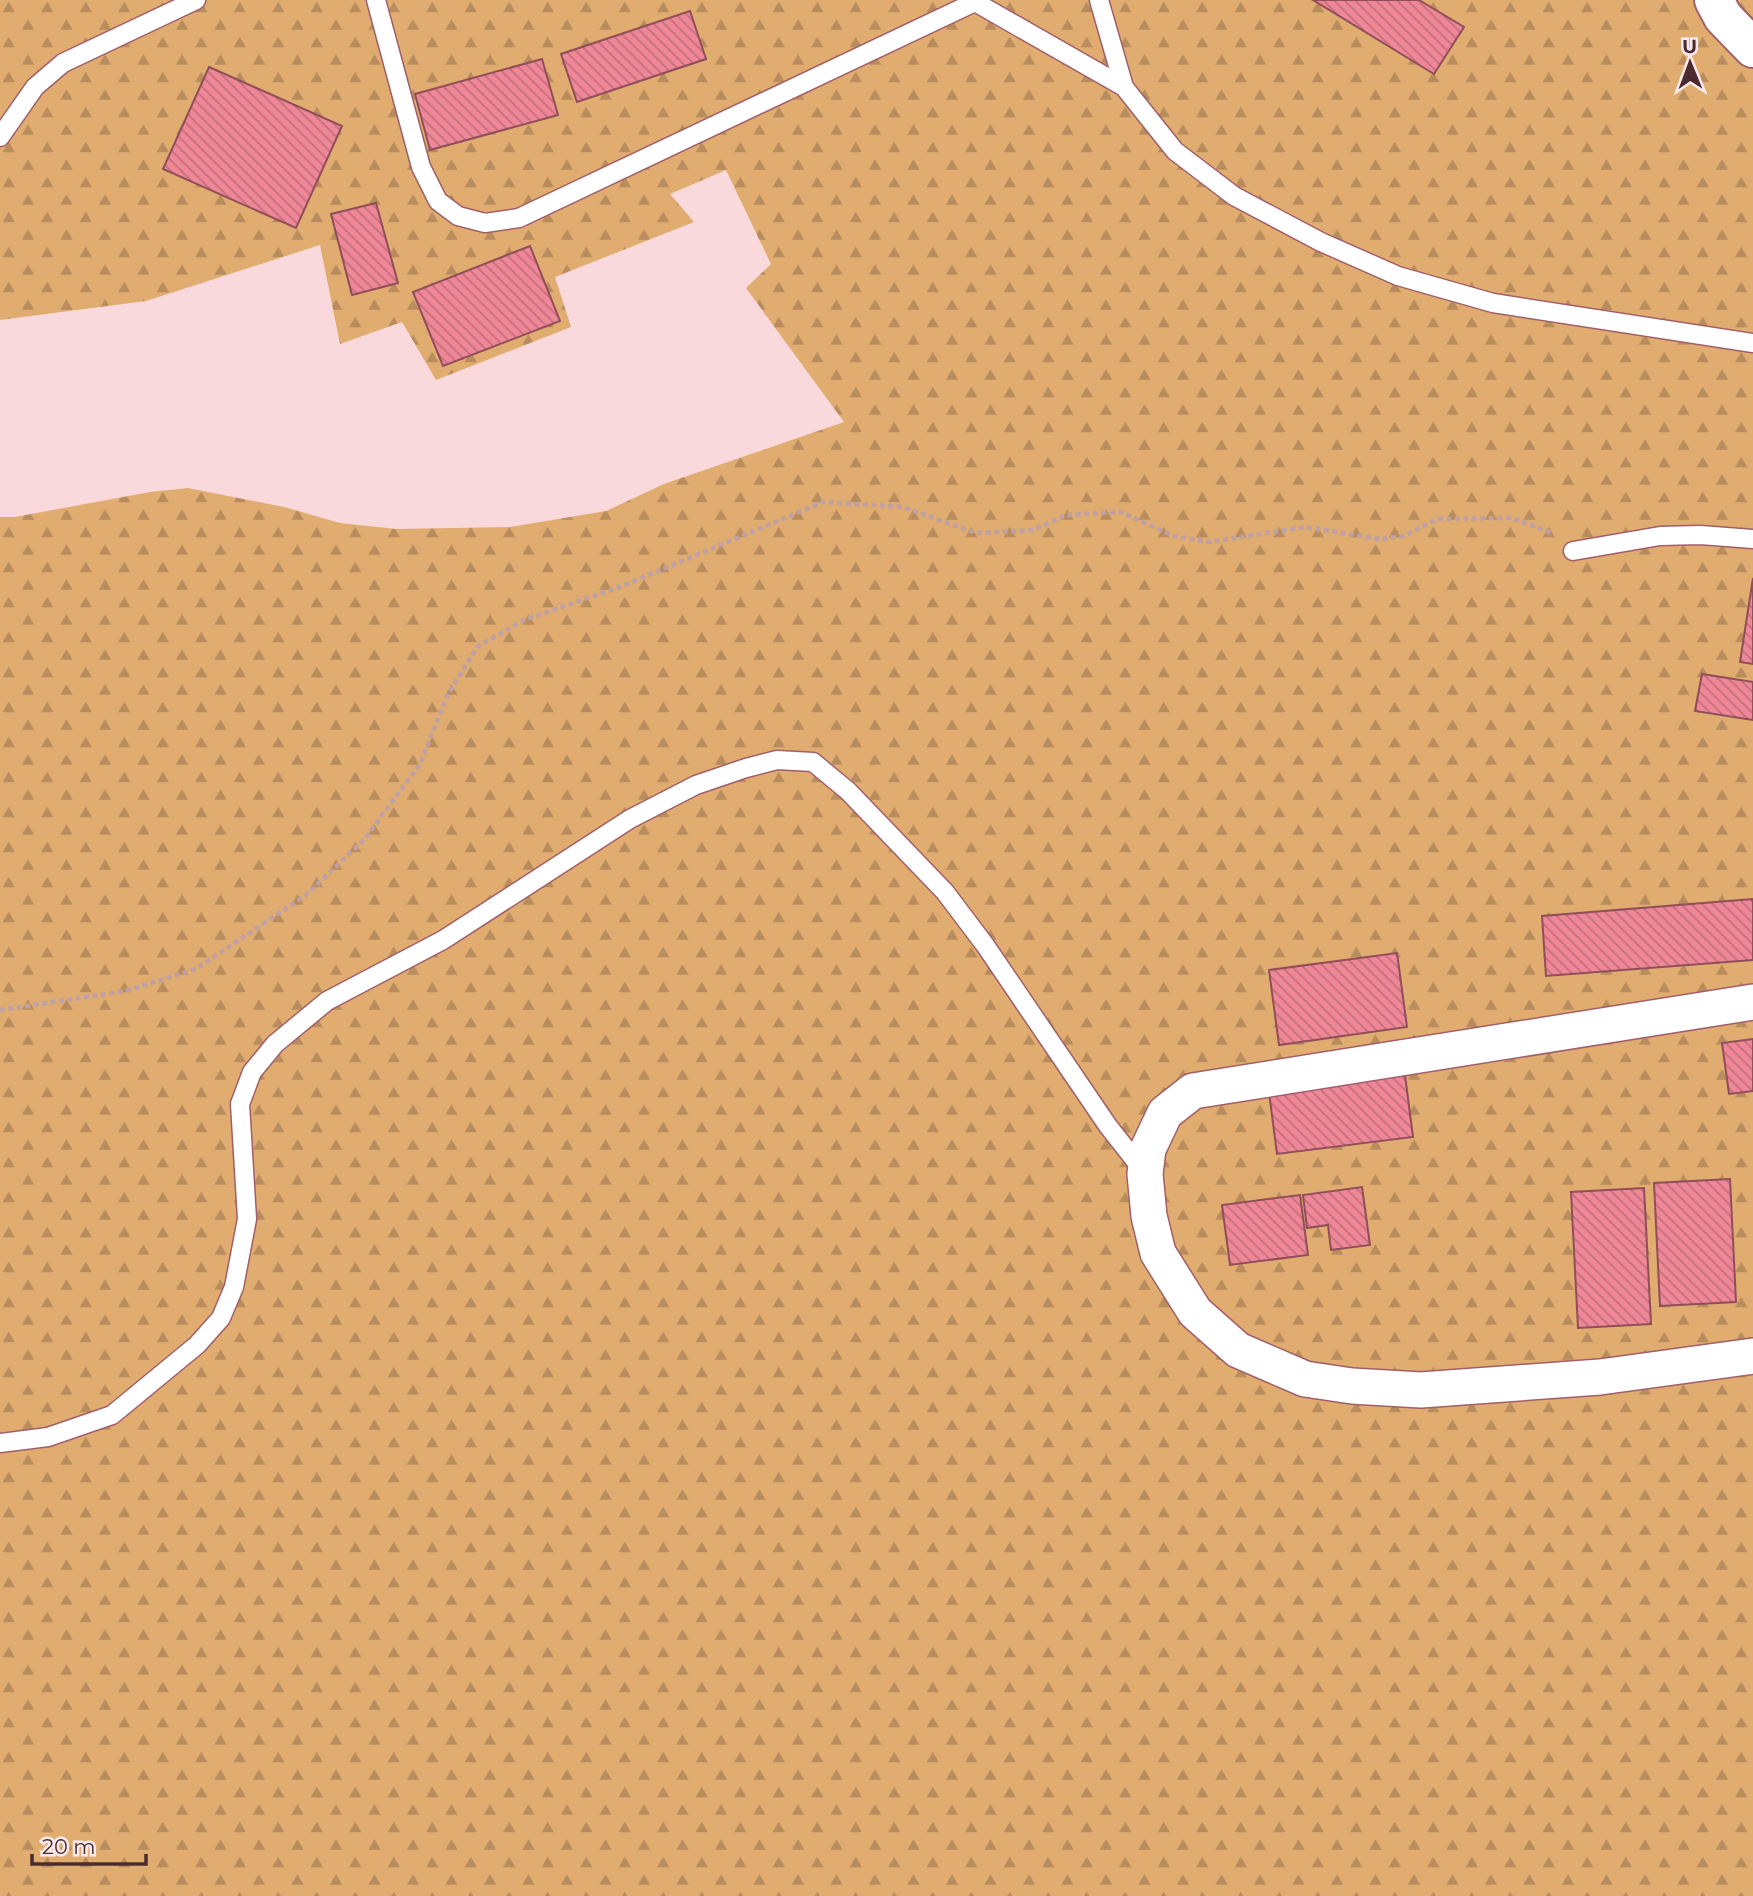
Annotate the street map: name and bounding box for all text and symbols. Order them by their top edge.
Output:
north arrow [1655,28,1725,98]
text: U [1682,35,1697,58]
scale bar [32,1822,145,1866]
text: 20 m [42,1834,96,1859]

